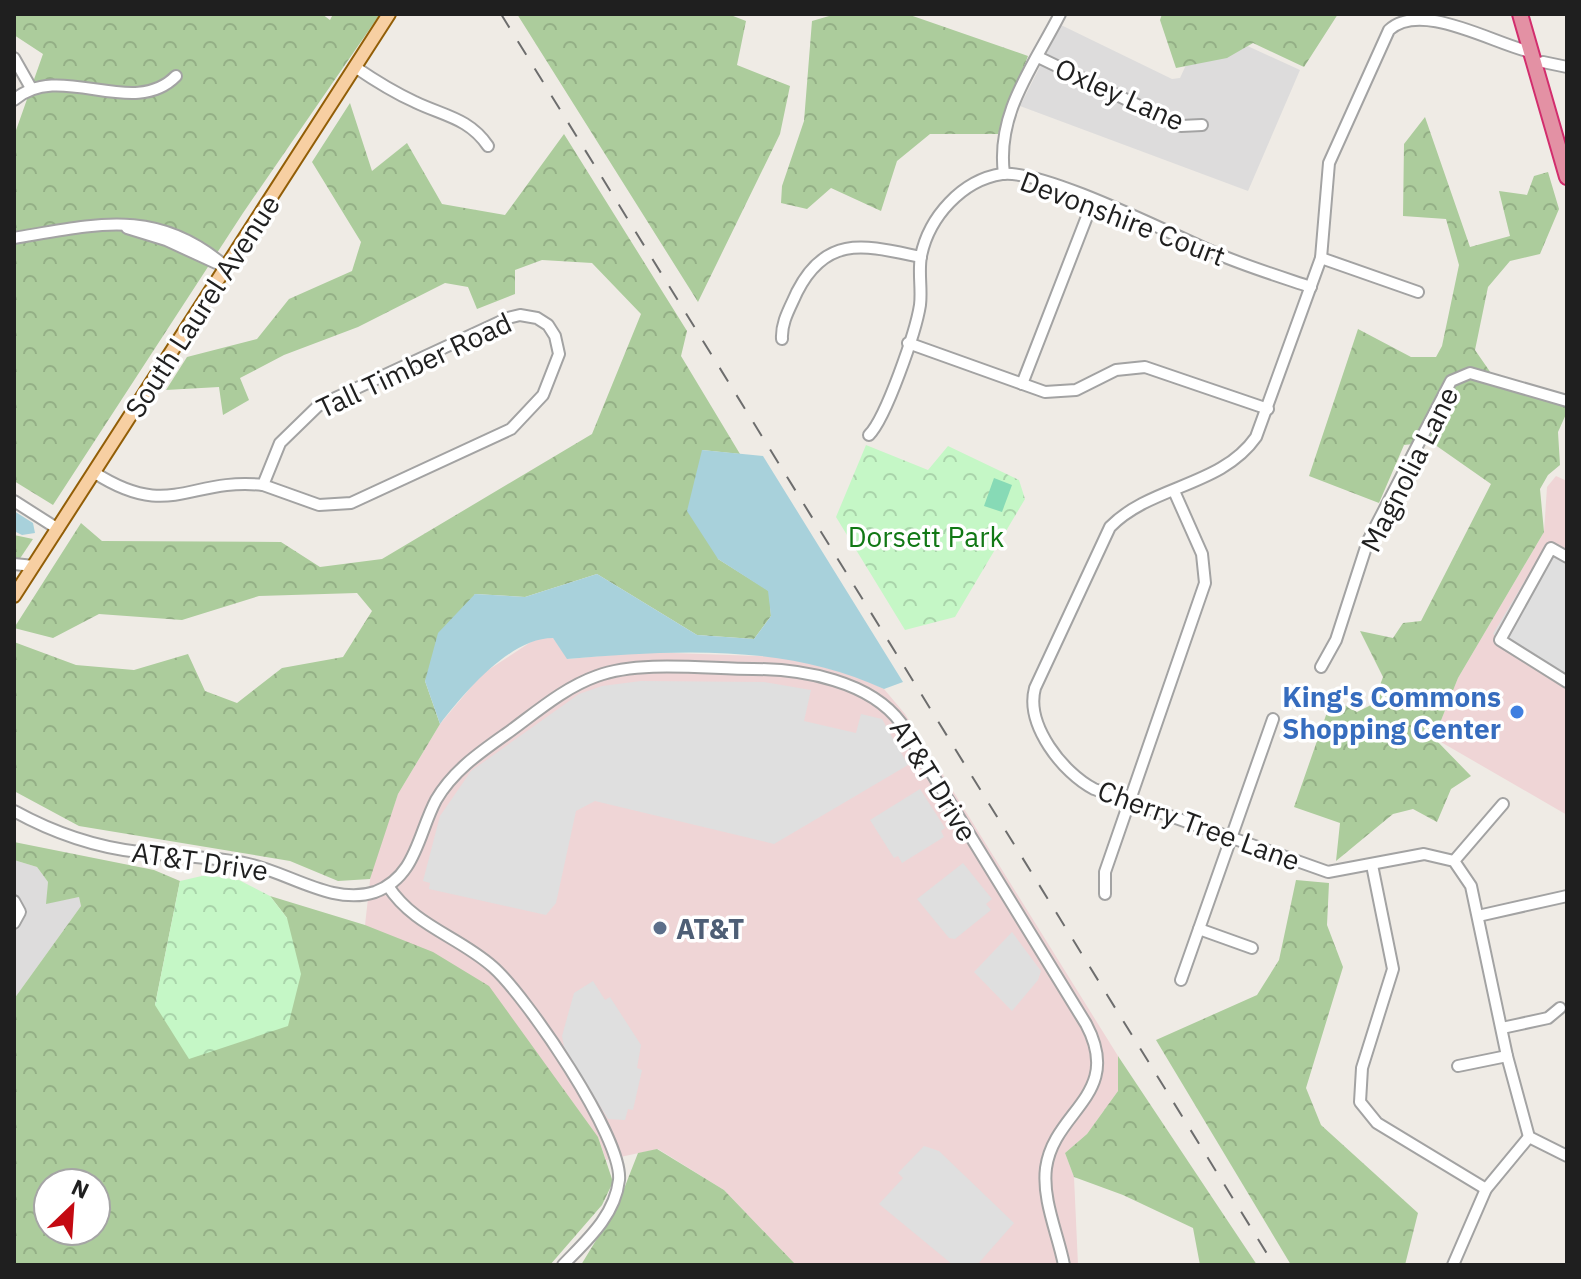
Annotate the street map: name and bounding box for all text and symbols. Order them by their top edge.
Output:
street label: Oxley Lane [1050,49,1190,139]
street label: Devonshire Court [1015,162,1231,274]
street label: South Laurel Avenue [116,188,288,424]
street label: Tall Timber Road [311,304,517,426]
street label: Magnolia Lane [1352,380,1466,558]
park label: Dorsett Park [848,518,1004,555]
place label: King's Commons Shopping Center [1282,678,1501,747]
marker: King's Commons Shopping Center [1508,703,1526,721]
street label: AT&T Drive [882,712,986,848]
street label: Cherry Tree Lane [1093,771,1305,879]
street label: AT&T Drive [130,833,270,889]
place label: AT&T [676,910,744,947]
marker: AT&T [651,919,669,937]
north arrow [32,1167,112,1247]
text: N [67,1172,94,1205]

